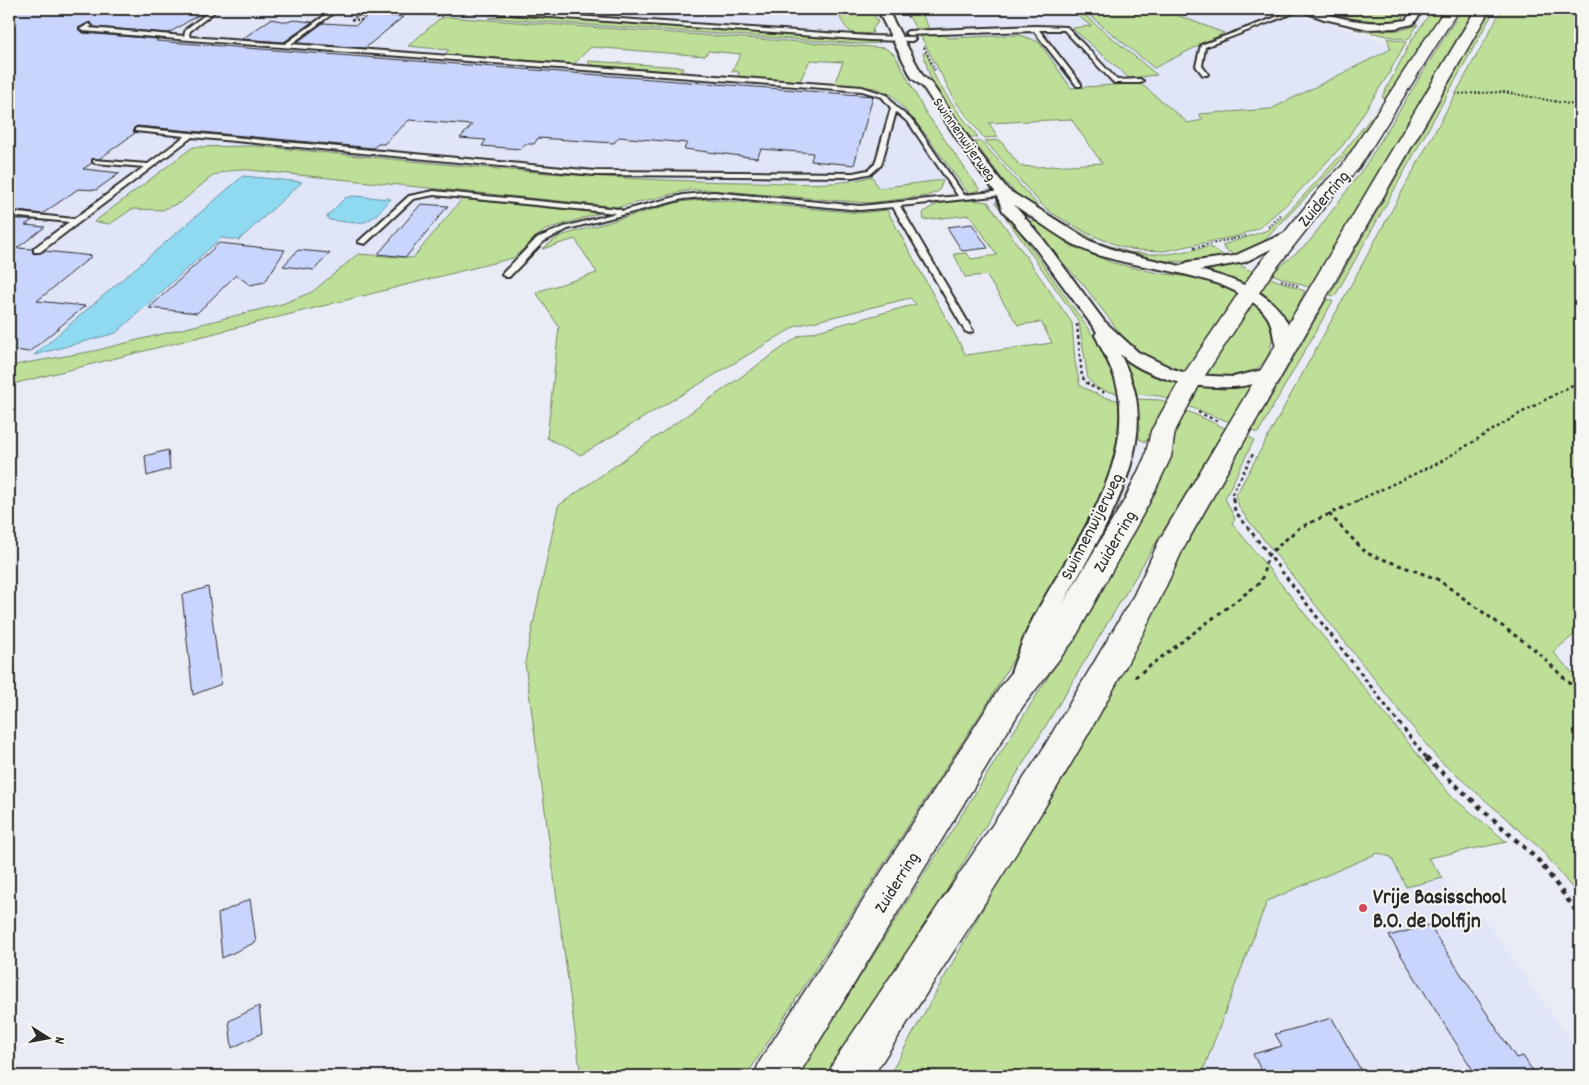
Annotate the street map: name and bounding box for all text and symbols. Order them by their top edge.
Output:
street label: Swinnenwijerweg [926,94,1000,186]
street label: Zuiderring [1293,166,1357,234]
street label: Swinnenwijerweg [1055,469,1131,585]
street label: Zuiderring [1088,506,1144,578]
street label: Zuiderring [869,848,927,919]
place label: Vrije Basisschool B.O. de Dolfijn [1373,884,1507,938]
marker: Vrije Basisschool B.O. de Dolfijn [1357,902,1369,914]
north arrow [22,1012,72,1062]
text: N [48,1035,69,1045]

